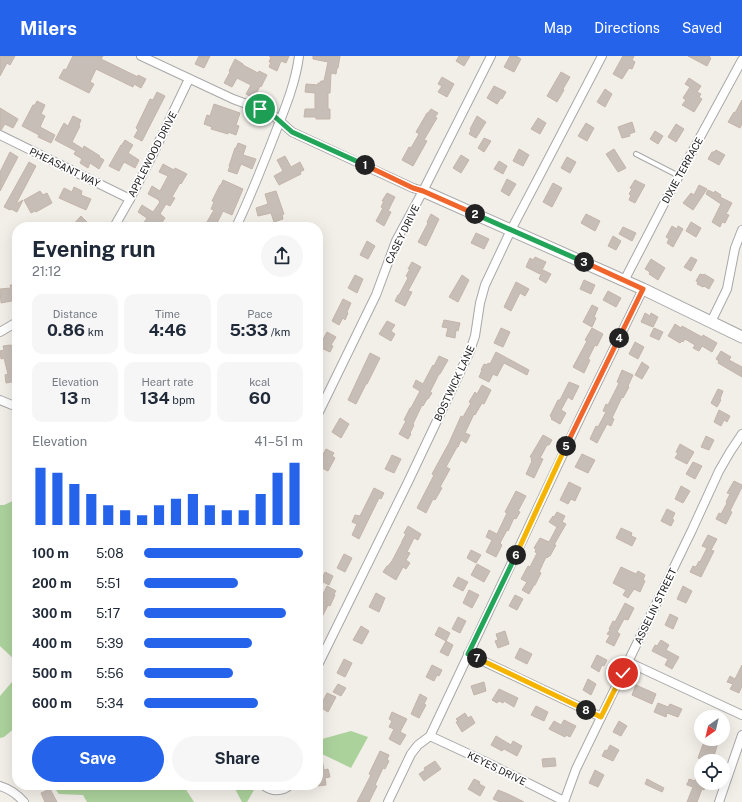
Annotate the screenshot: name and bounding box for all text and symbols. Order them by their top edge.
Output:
text: Milers [20,17,77,39]
text: Map [544,20,572,36]
text: Directions [594,20,660,36]
text: Saved [682,20,722,36]
pin [243,92,277,126]
icon: arrive [249,98,271,120]
street label: APPLEWOOD DRIVE [125,109,179,199]
street label: DIXIE TERRACE [659,135,705,205]
street label: PHEASANT WAY [28,145,102,189]
pin: 1 [355,155,375,175]
text: 1 [363,159,367,171]
street label: CASEY DRIVE [382,202,422,266]
pin: 2 [465,204,485,224]
text: 2 [472,208,479,220]
button: share [261,235,303,277]
text: Evening run [32,236,156,262]
pin: 3 [574,252,594,272]
text: 3 [580,256,588,268]
text: 21:12 [32,264,61,279]
text: Distance [53,308,97,320]
text: Time [155,308,180,320]
text: Pace [247,308,272,320]
text: 0.86 [47,320,85,340]
text: 4:46 [148,320,187,340]
text: 5:33 [229,320,268,340]
text: km [85,326,103,338]
text: /km [268,326,290,338]
pin: 4 [609,328,629,348]
text: 4 [615,332,623,344]
street label: BOSTWICK LANE [431,343,477,423]
text: Elevation [52,376,99,388]
text: Heart rate [141,376,193,388]
text: kcal [249,376,270,388]
text: 13 [60,388,78,408]
text: 134 [140,388,170,408]
text: 60 [249,388,271,408]
text: m [78,394,91,406]
text: bpm [170,394,195,406]
text: Elevation [32,434,87,449]
text: 41–51 m [254,434,303,449]
pin: 5 [556,436,576,456]
text: 5 [562,440,570,452]
pin: 6 [506,545,526,565]
text: 100 m [32,546,69,561]
text: 5:08 [96,546,124,561]
text: 6 [512,549,520,561]
street label: ASSELIN STREET [631,566,679,646]
text: 200 m [32,576,72,591]
text: 5:51 [96,576,121,591]
text: 300 m [32,606,72,621]
text: 5:17 [96,606,120,621]
text: 400 m [32,636,72,651]
text: 5:39 [96,636,123,651]
pin: 7 [467,648,487,668]
text: 7 [474,652,480,664]
pin [606,656,640,690]
icon: check [612,662,634,684]
text: 500 m [32,666,72,681]
text: 5:56 [96,666,124,681]
text: 600 m [32,696,72,711]
text: 5:34 [96,696,124,711]
pin: 8 [576,700,596,720]
text: 8 [582,704,590,716]
north arrow [694,710,730,746]
map controls [694,710,730,790]
button: Save [32,736,164,782]
button: Share [172,736,303,782]
street label: KEYES DRIVE [466,749,528,787]
button: locate [694,754,730,790]

